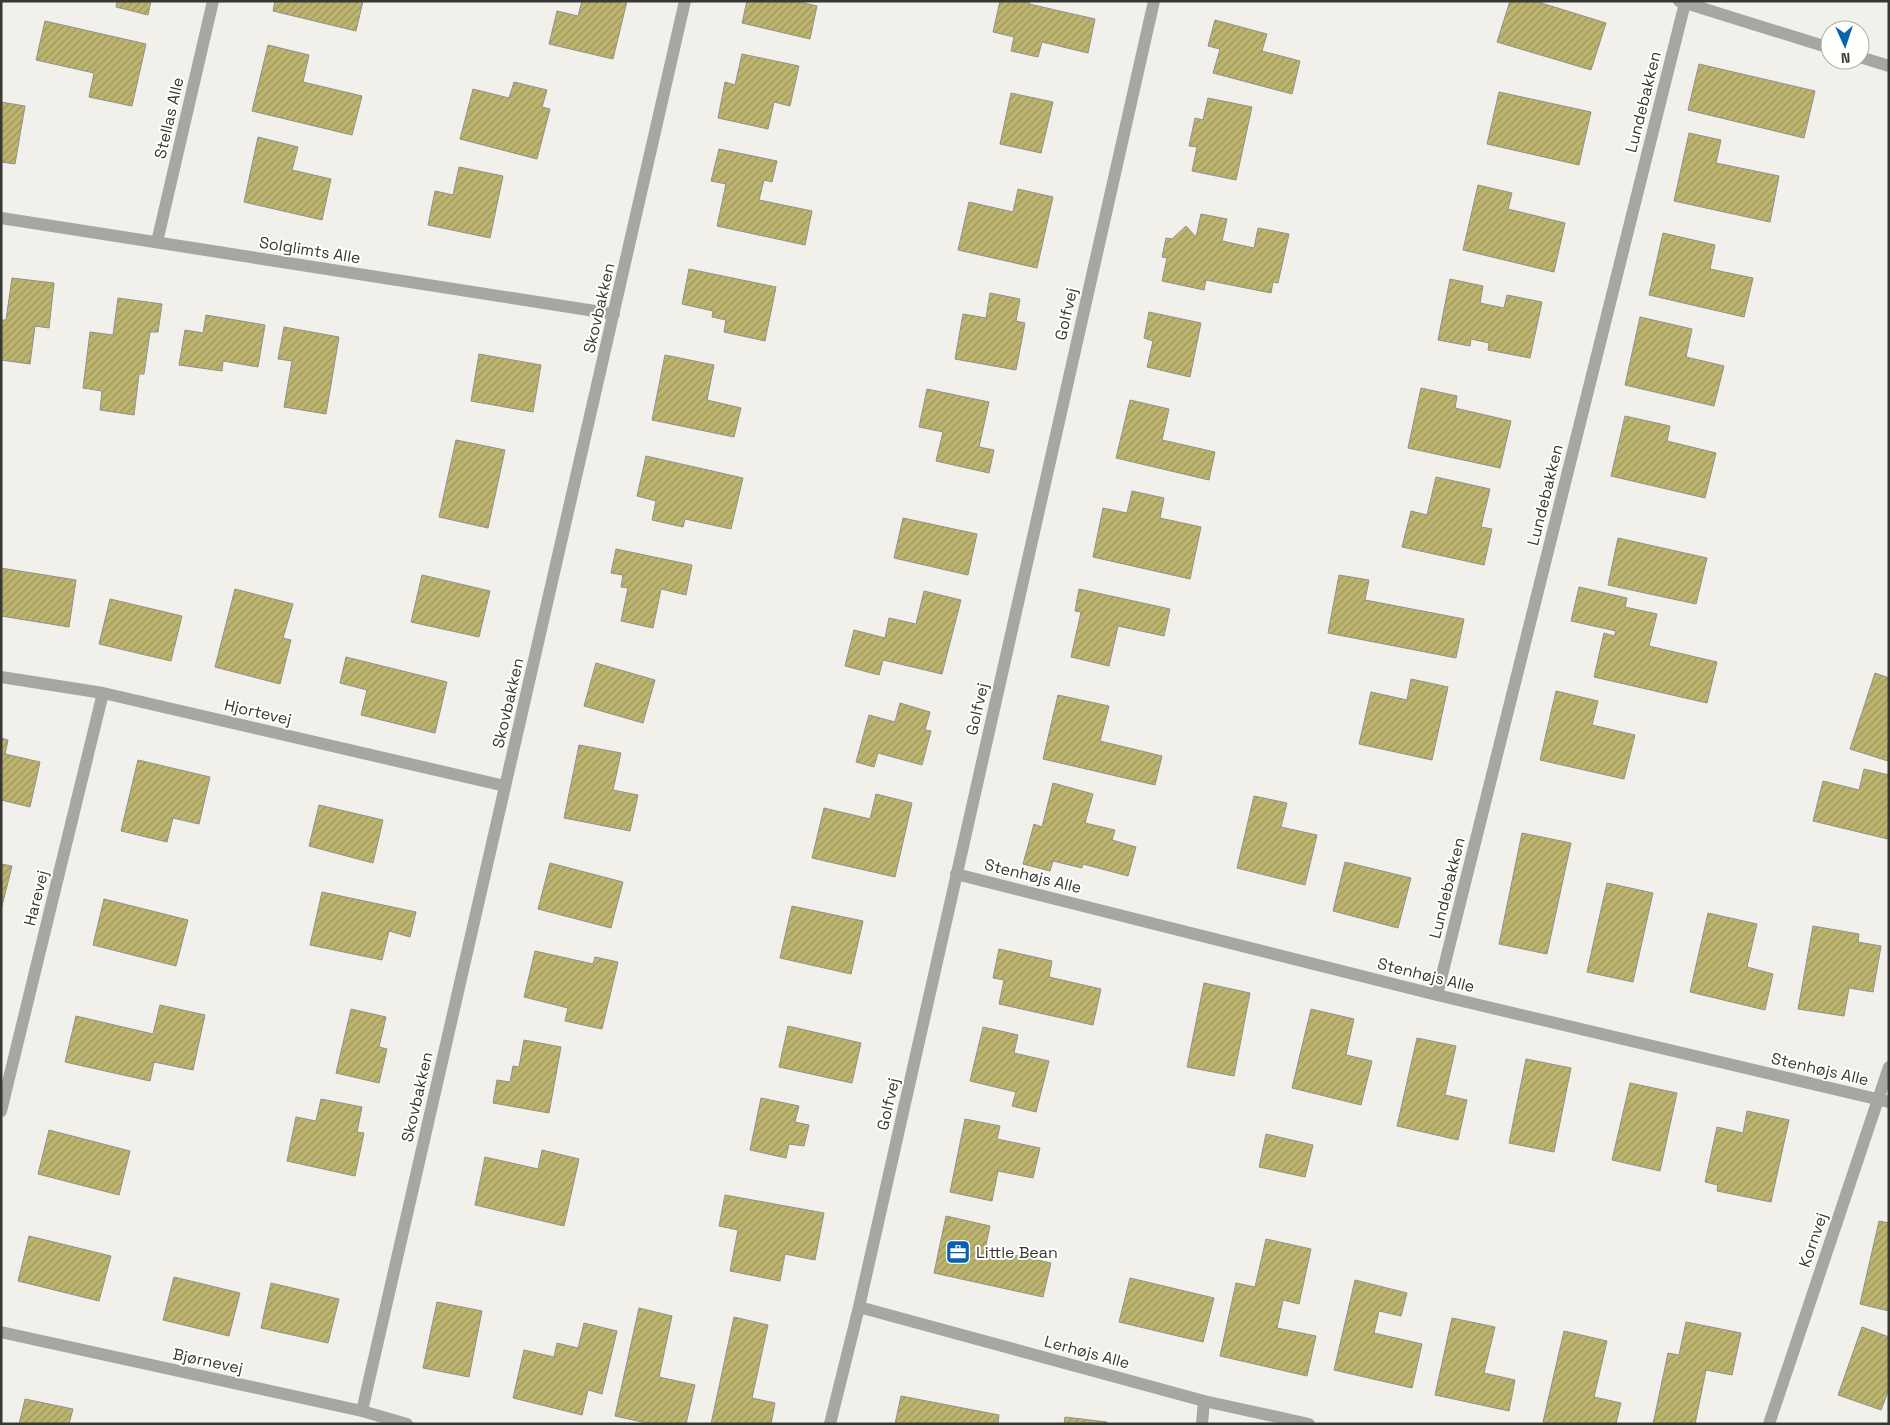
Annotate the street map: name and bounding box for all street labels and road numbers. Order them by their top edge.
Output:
street label: Lundebakken [1620,49,1666,155]
street label: Stellas Alle [149,75,189,161]
street label: Solglimts Alle [258,232,362,268]
street label: Skovbakken [578,261,620,355]
street label: Golfvej [1050,286,1082,342]
street label: Lundebakken [1522,442,1568,548]
street label: Skovbakken [487,656,529,750]
street label: Golfvej [961,681,993,737]
street label: Hjortevej [222,694,294,730]
street label: Lundebakken [1424,835,1470,941]
street label: Stenhøjs Alle [982,854,1084,898]
street label: Harevej [19,868,53,928]
street label: Stenhøjs Alle [1375,953,1477,997]
street label: Stenhøjs Alle [1769,1048,1871,1090]
street label: Skovbakken [396,1050,438,1144]
street label: Golfvej [872,1076,904,1132]
street label: Kornvej [1794,1210,1832,1270]
street label: Lerhøjs Alle [1042,1331,1132,1373]
street label: Bjørnevej [171,1343,245,1379]

